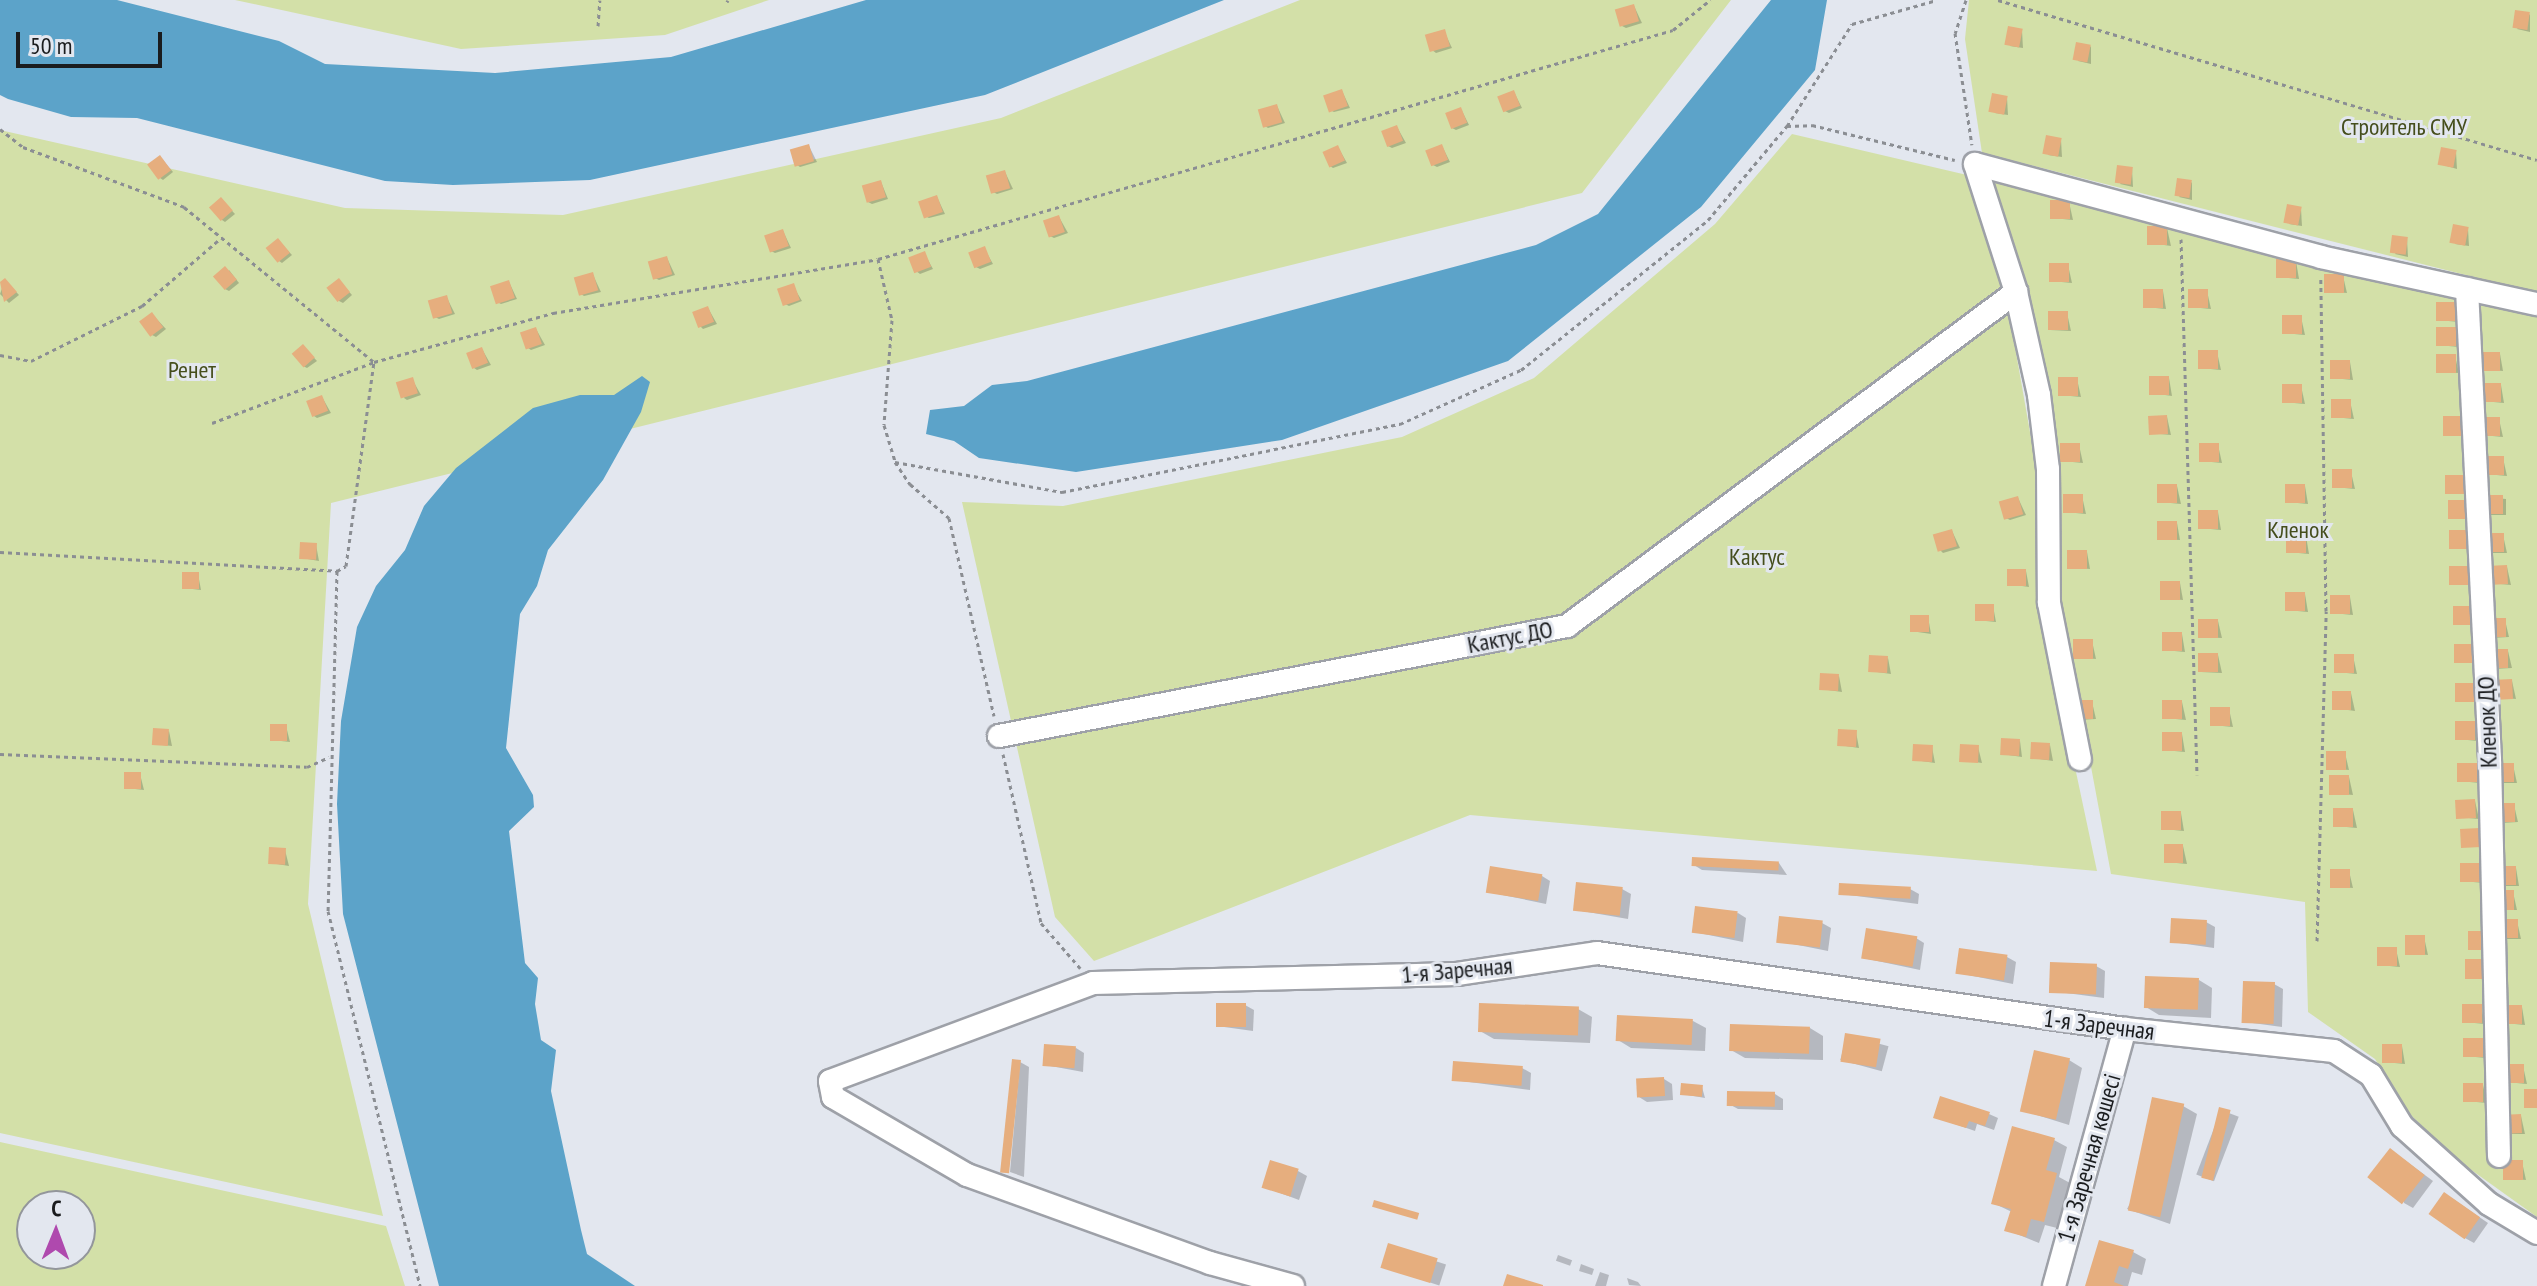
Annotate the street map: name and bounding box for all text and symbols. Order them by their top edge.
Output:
scale bar [20,16,166,66]
text: 50 m [30,30,72,61]
park label: Строитель СМУ [2341,113,2467,141]
park label: Ренет [168,356,216,384]
park label: Кленок [2267,516,2329,544]
park label: Кактус [1729,543,1785,571]
street label: Кактус ДО [1465,615,1555,659]
street label: Кленок ДО [2471,675,2503,769]
street label: 1-я Заречная [1400,951,1514,989]
street label: 1-я Заречная [2042,1004,2156,1046]
street label: 1-я Заречная көшесі [2051,1071,2127,1245]
north arrow [16,1190,96,1270]
text: С [51,1194,62,1222]

